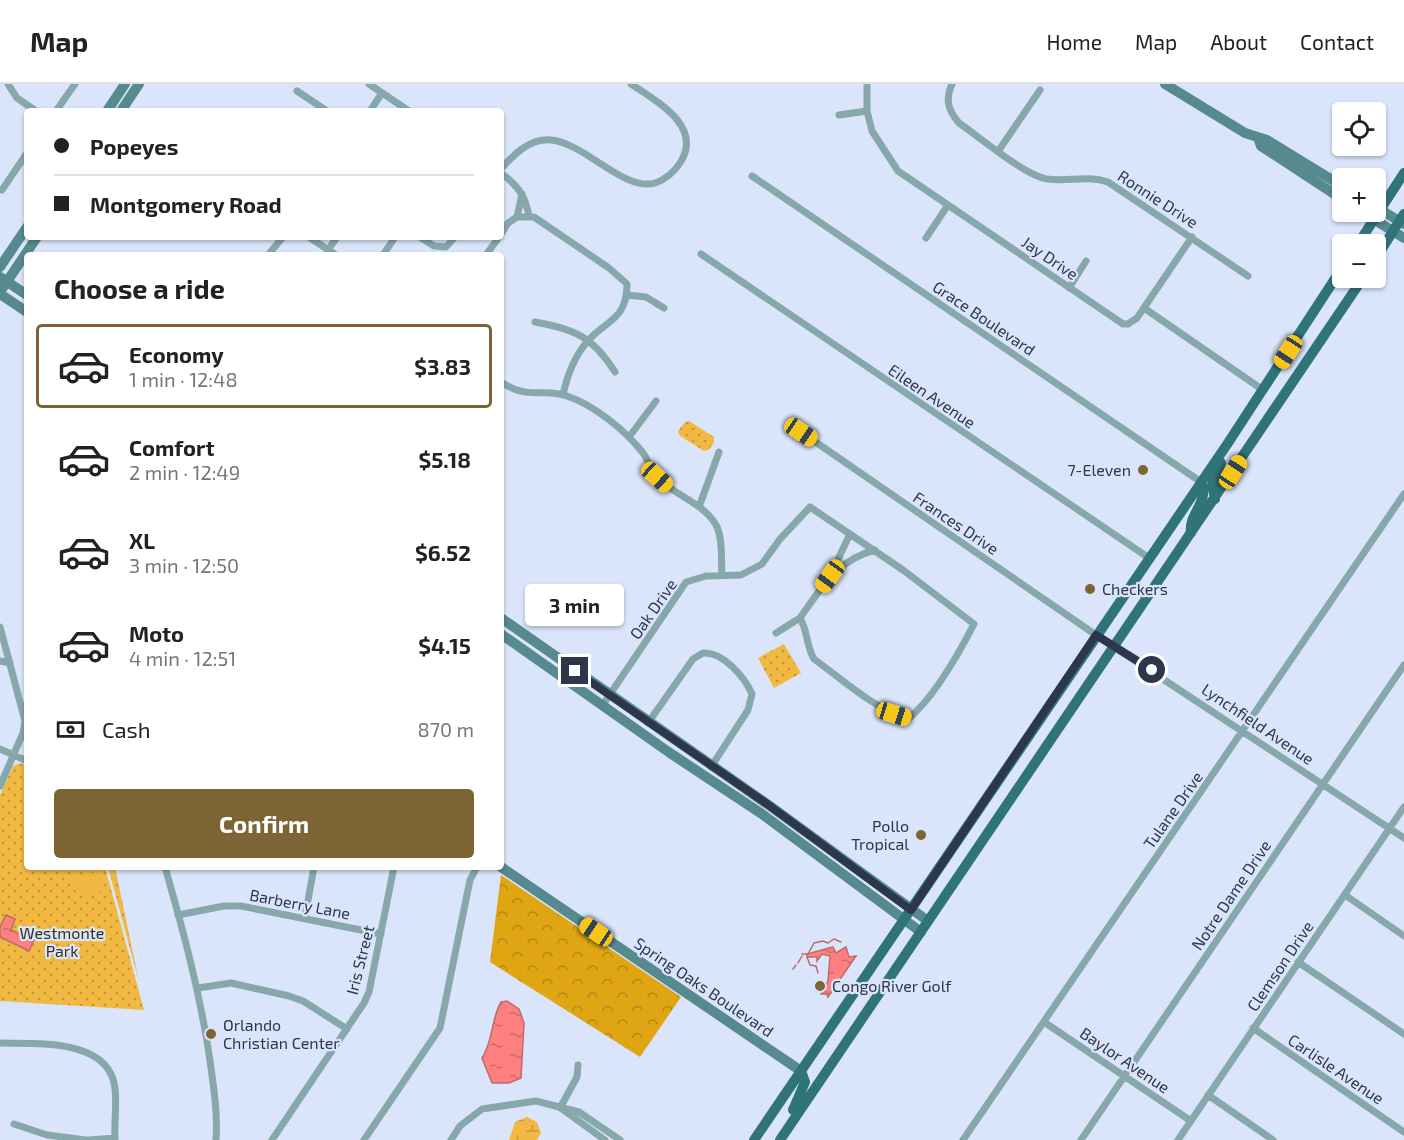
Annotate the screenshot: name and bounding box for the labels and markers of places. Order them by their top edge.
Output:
place label: 7-Eleven [1067,460,1131,479]
marker: 7-Eleven [1136,463,1150,477]
place label: Checkers [1102,579,1168,598]
marker: Checkers [1083,582,1097,596]
place label: Pollo Tropical [851,816,909,853]
marker: Pollo Tropical [914,828,928,842]
place label: Congo River Golf [832,976,952,995]
marker: Congo River Golf [813,979,827,993]
place label: Orlando Christian Center [223,1015,340,1052]
marker: Orlando Christian Center [204,1027,218,1041]

